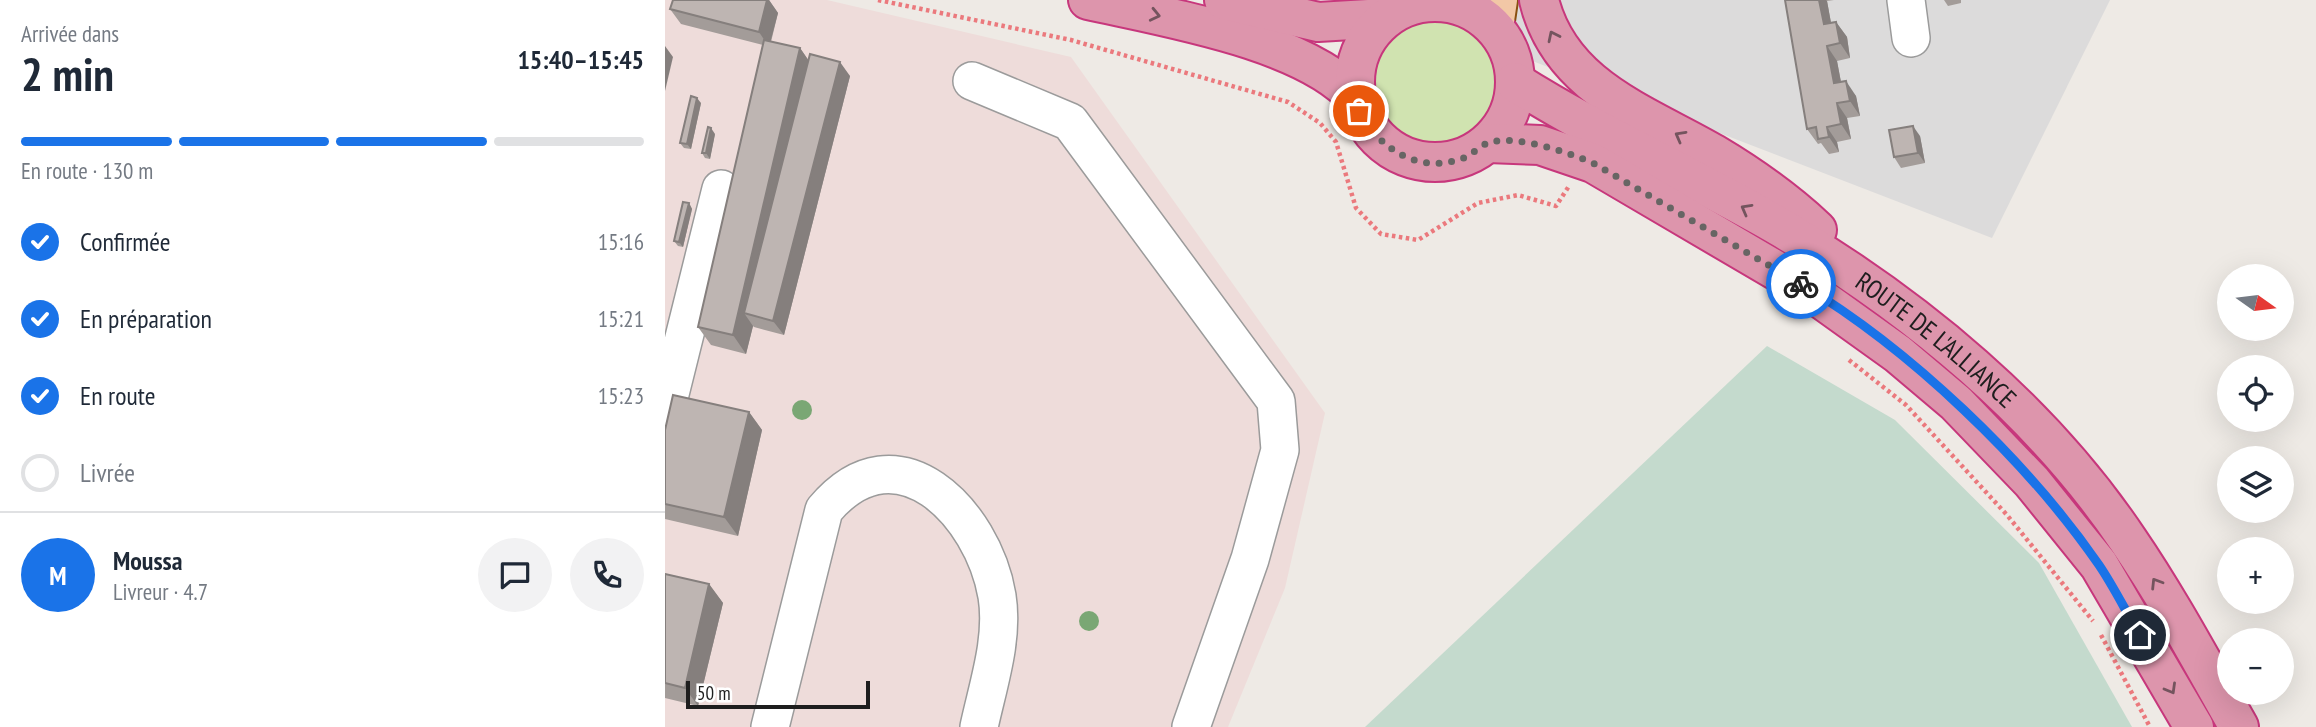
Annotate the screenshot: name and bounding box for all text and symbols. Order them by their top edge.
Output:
one-way arrow [1149,7,1161,21]
text: Arrivée dans [21,19,119,48]
one-way arrow [1547,31,1561,43]
text: 15:40–15:45 [517,43,644,76]
text: 2 min [21,44,114,104]
pin [1329,81,1389,141]
icon: bag [1340,92,1378,130]
one-way arrow [1675,130,1687,144]
text: En route · 130 m [21,156,153,185]
one-way arrow [1741,204,1753,217]
icon: check [21,223,59,261]
text: Confirmée [80,225,171,258]
text: 15:16 [598,227,644,256]
courier [1766,249,1836,319]
street label: ROUTE DE L'ALLIANCE [1850,264,2024,414]
north arrow [2217,264,2294,341]
map controls [2217,264,2294,705]
icon: bike [1782,265,1820,303]
icon: check [21,300,59,338]
text: En préparation [80,302,212,335]
text: 15:21 [598,304,644,333]
button: locate [2217,355,2294,432]
icon: check [21,377,59,415]
text: En route [80,379,155,412]
text: 15:23 [598,381,644,410]
button: layers [2217,446,2294,523]
text: Livrée [80,456,135,489]
button: + [2217,537,2294,614]
button: chat [478,538,552,612]
button: phone [570,538,644,612]
text: Moussa [113,544,182,577]
text: M [49,559,67,592]
text: Livreur · 4.7 [113,577,208,606]
one-way arrow [2151,578,2164,591]
pin [2110,605,2170,665]
icon: home [2121,616,2159,654]
button: − [2217,628,2294,705]
scale bar [686,678,870,710]
text: 50 m [697,681,731,705]
one-way arrow [2163,681,2176,694]

